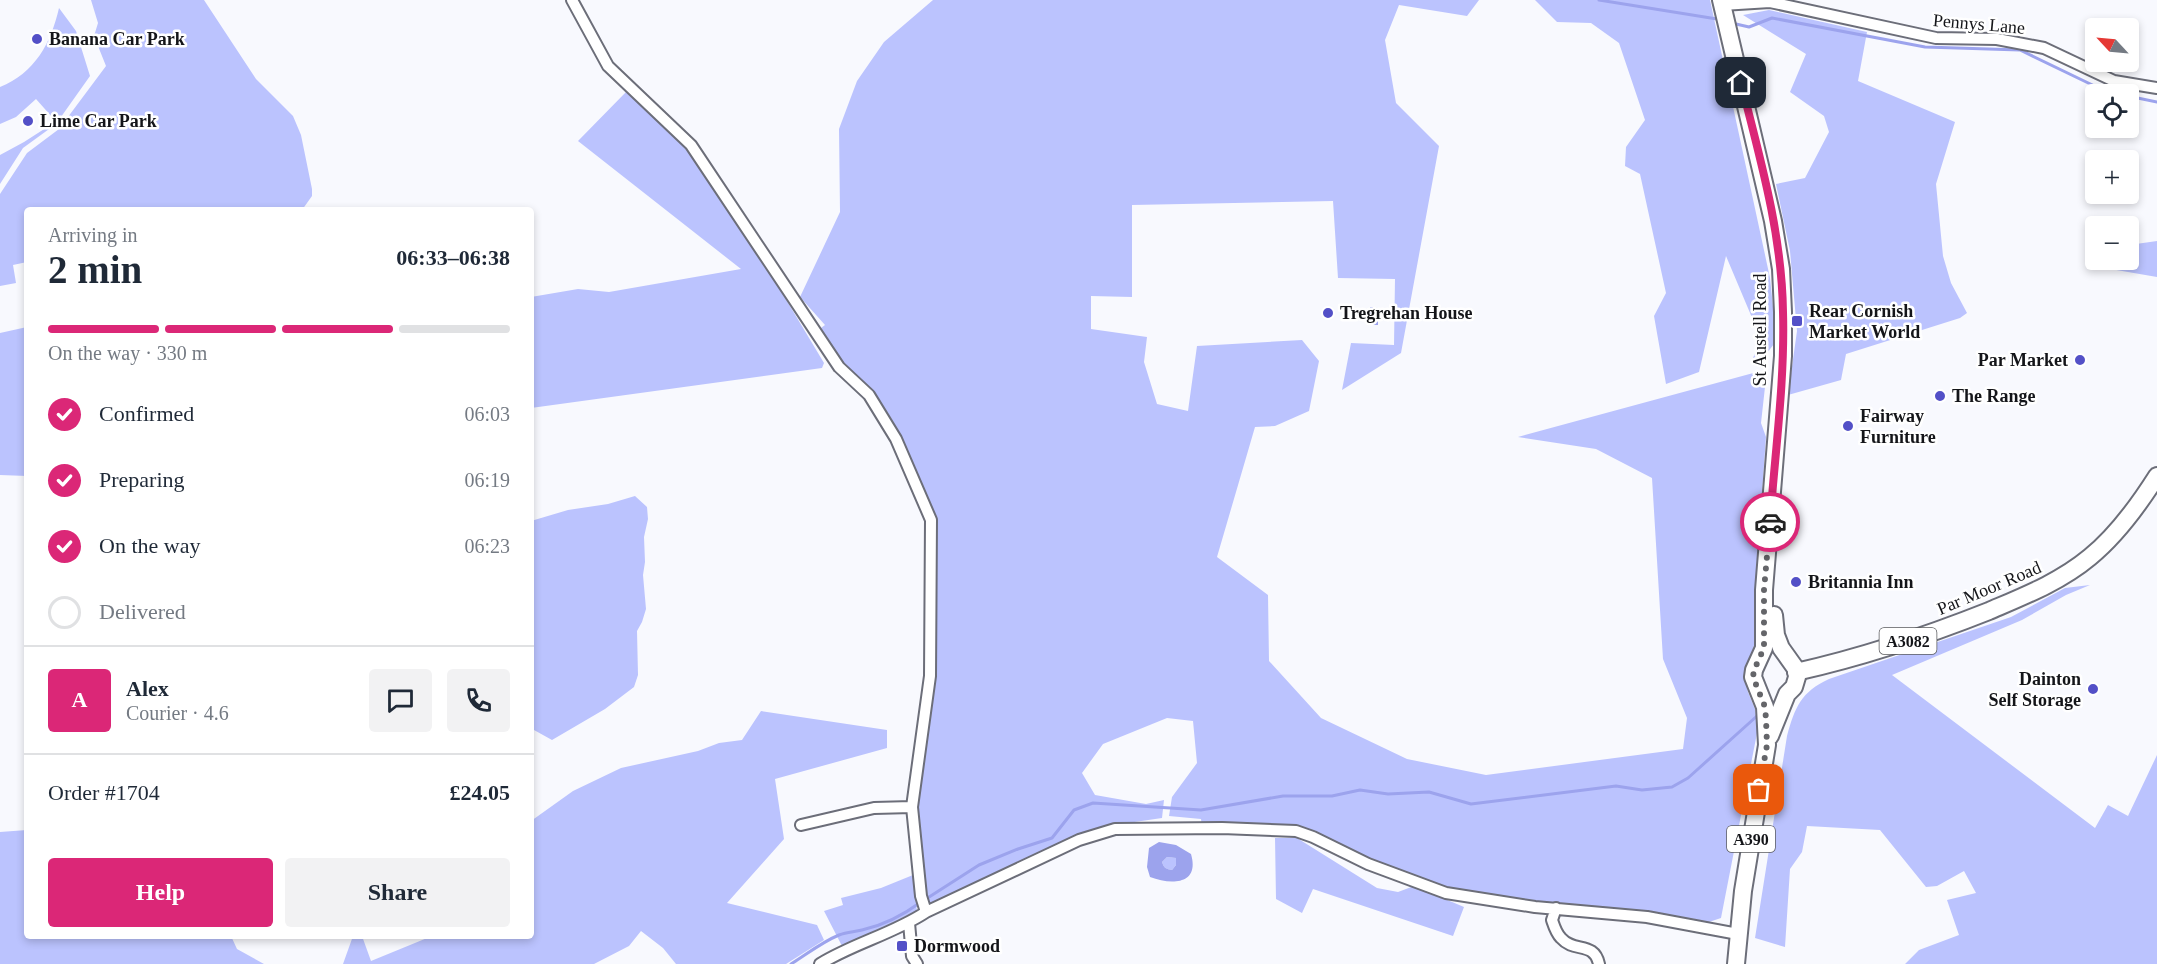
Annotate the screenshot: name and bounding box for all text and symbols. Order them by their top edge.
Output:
street label: Pennys Lane [1932,10,2026,38]
north arrow [2085,18,2139,72]
map controls [2085,18,2139,270]
place label: Banana Car Park [49,29,185,49]
marker: Banana Car Park [30,32,44,46]
pin [1715,57,1766,108]
icon: home [1724,66,1757,99]
button: locate [2085,84,2139,138]
place label: Lime Car Park [40,111,157,131]
marker: Lime Car Park [21,114,35,128]
button: + [2085,150,2139,204]
button: − [2085,216,2139,270]
text: Arriving in [48,224,137,246]
text: 06:33–06:38 [396,245,510,270]
text: 2 min [48,248,142,291]
street label: St Austell Road [1750,273,1770,387]
place label: Rear Cornish Market World [1809,301,1920,342]
place label: Tregrehan House [1340,303,1473,323]
marker: Tregrehan House [1321,306,1335,320]
marker: Rear Cornish Market World [1790,314,1804,328]
text: On the way · 330 m [48,342,207,364]
place label: Par Market [1978,350,2068,370]
marker: Par Market [2073,353,2087,367]
place label: The Range [1952,386,2036,406]
marker: The Range [1933,389,1947,403]
icon: check [48,398,81,431]
text: Confirmed [99,401,194,426]
text: 06:03 [464,403,510,425]
place label: Fairway Furniture [1860,406,1936,447]
marker: Fairway Furniture [1841,419,1855,433]
icon: check [48,464,81,497]
text: Preparing [99,467,185,492]
text: 06:19 [464,469,510,491]
courier [1740,492,1800,552]
icon: car [1754,506,1787,539]
icon: check [48,530,81,563]
text: On the way [99,533,200,558]
text: 06:23 [464,535,510,557]
street label: Par Moor Road [1934,557,2044,619]
place label: Britannia Inn [1808,572,1914,592]
marker: Britannia Inn [1789,575,1803,589]
text: Delivered [99,599,186,624]
road number: A3082 [1880,628,1936,654]
button: chat [369,669,432,732]
button: phone [447,669,510,732]
place label: Dainton Self Storage [1989,669,2081,710]
text: Alex [126,676,169,701]
marker: Dainton Self Storage [2086,682,2100,696]
text: A [72,687,87,712]
text: Courier · 4.6 [126,702,229,724]
pin [1733,764,1784,815]
icon: bag [1742,773,1775,806]
text: Order #1704 [48,780,160,805]
text: £24.05 [450,780,510,805]
road number: A390 [1727,826,1775,852]
button: Help [48,858,273,927]
button: Share [285,858,510,927]
place label: Dormwood [914,936,1000,956]
marker: Dormwood [895,939,909,953]

